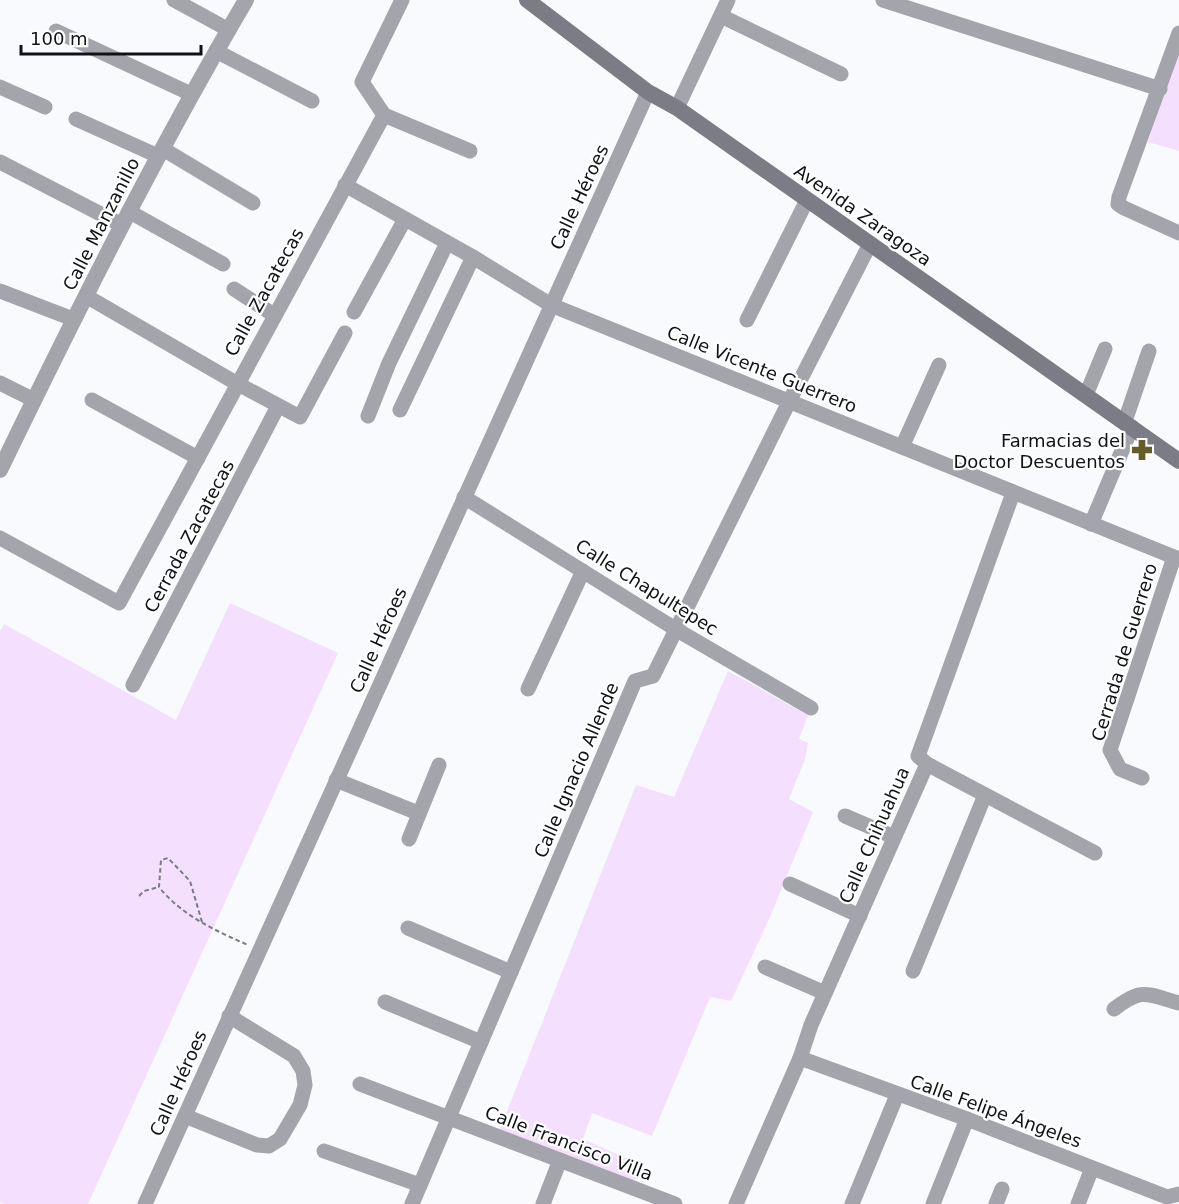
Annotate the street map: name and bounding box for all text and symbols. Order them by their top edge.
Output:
scale bar [21,18,201,56]
text: 100 m [30,28,88,49]
street label: Calle Héroes [546,141,612,253]
street label: Calle Manzanillo [58,154,144,294]
street label: Avenida Zaragoza [791,160,935,270]
street label: Calle Zacatecas [220,224,308,360]
street label: Calle Vicente Guerrero [664,321,860,417]
place label: Farmacias del Doctor Descuentos [953,430,1125,472]
pharmacy icon: Farmacias del Doctor Descuentos [1130,438,1154,462]
street label: Cerrada Zacatecas [140,456,238,616]
street label: Calle Chapultepec [572,535,722,639]
street label: Cerrada de Guerrero [1087,560,1161,744]
street label: Calle Héroes [345,584,411,696]
street label: Calle Ignacio Allende [530,679,622,861]
street label: Calle Chihuahua [834,764,914,906]
street label: Calle Héroes [145,1027,211,1139]
street label: Calle Felipe Ángeles [907,1070,1085,1152]
street label: Calle Francisco Villa [482,1101,656,1185]

